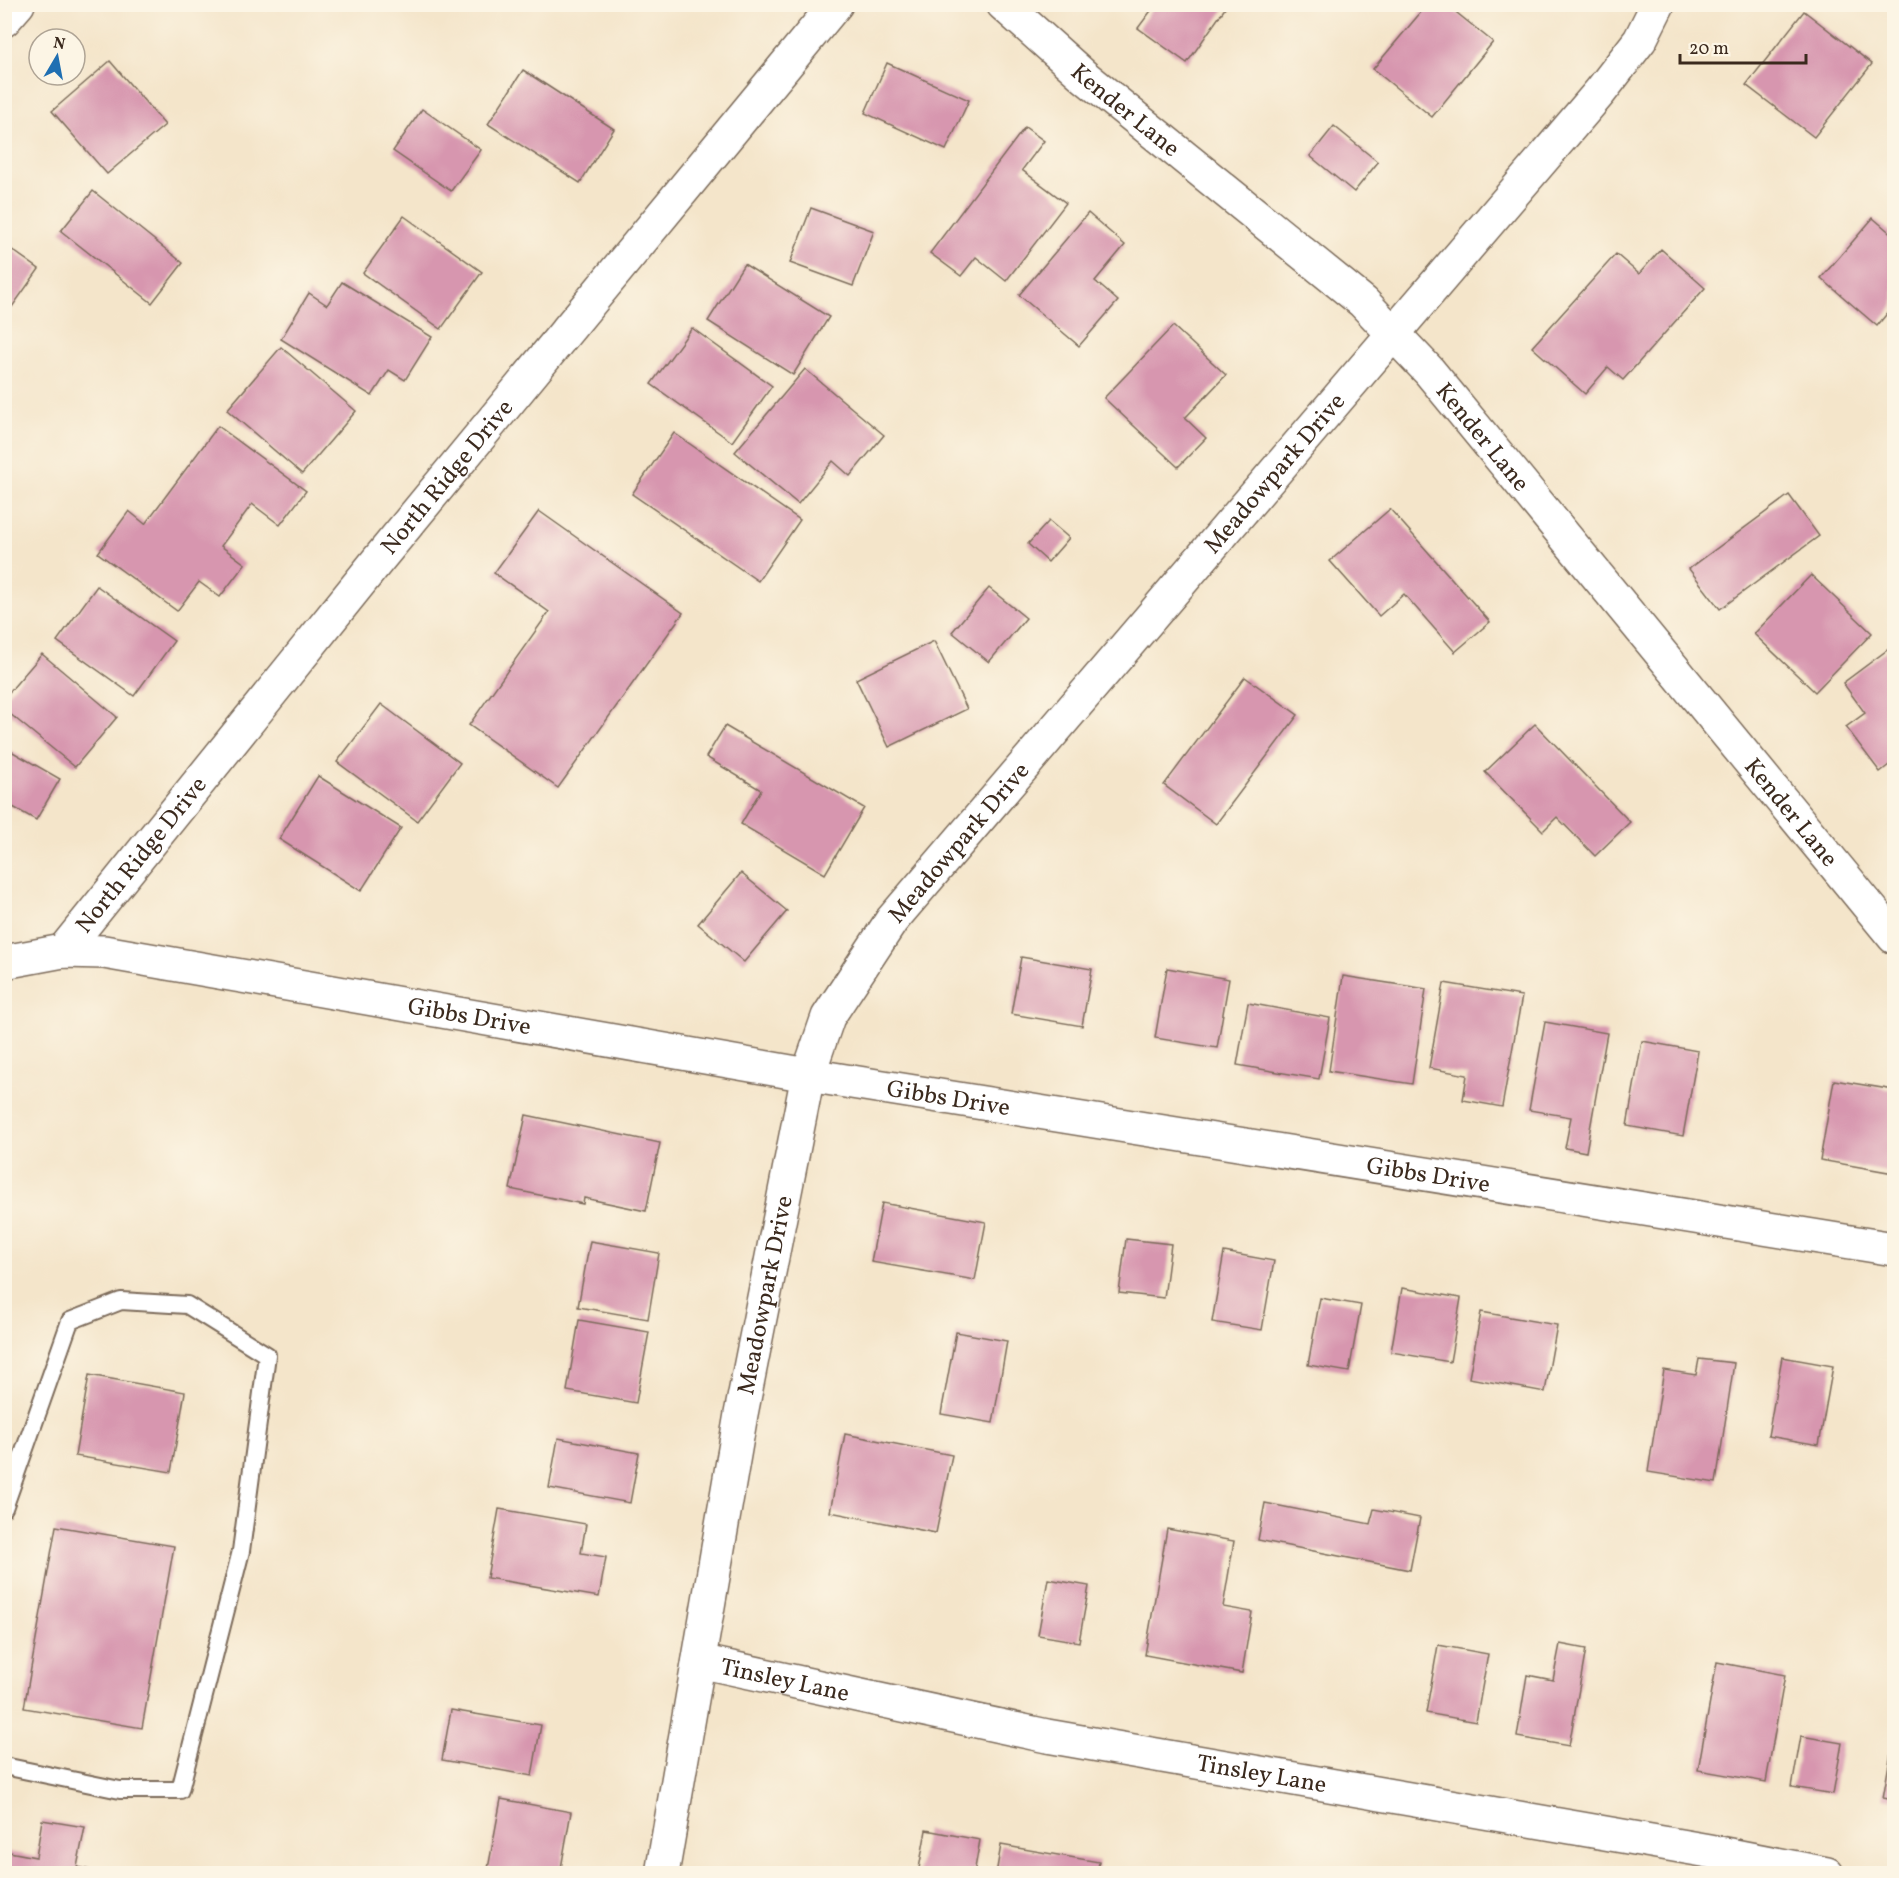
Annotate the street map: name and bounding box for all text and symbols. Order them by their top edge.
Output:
north arrow [27,27,87,87]
scale bar [1680,27,1806,65]
text: N [52,32,67,56]
text: 20 m [1689,37,1729,62]
street label: Kender Lane [1062,57,1186,166]
street label: Kender Lane [1426,376,1536,500]
street label: Meadowpark Drive [1197,386,1354,562]
street label: North Ridge Drive [374,393,522,563]
street label: Kender Lane [1735,752,1845,875]
street label: Meadowpark Drive [881,756,1039,932]
street label: North Ridge Drive [69,770,216,941]
street label: Gibbs Drive [405,990,533,1045]
street label: Gibbs Drive [884,1073,1012,1126]
street label: Gibbs Drive [1364,1150,1492,1203]
street label: Meadowpark Drive [730,1193,803,1398]
street label: Tinsley Lane [717,1651,852,1712]
street label: Tinsley Lane [1194,1747,1329,1803]

